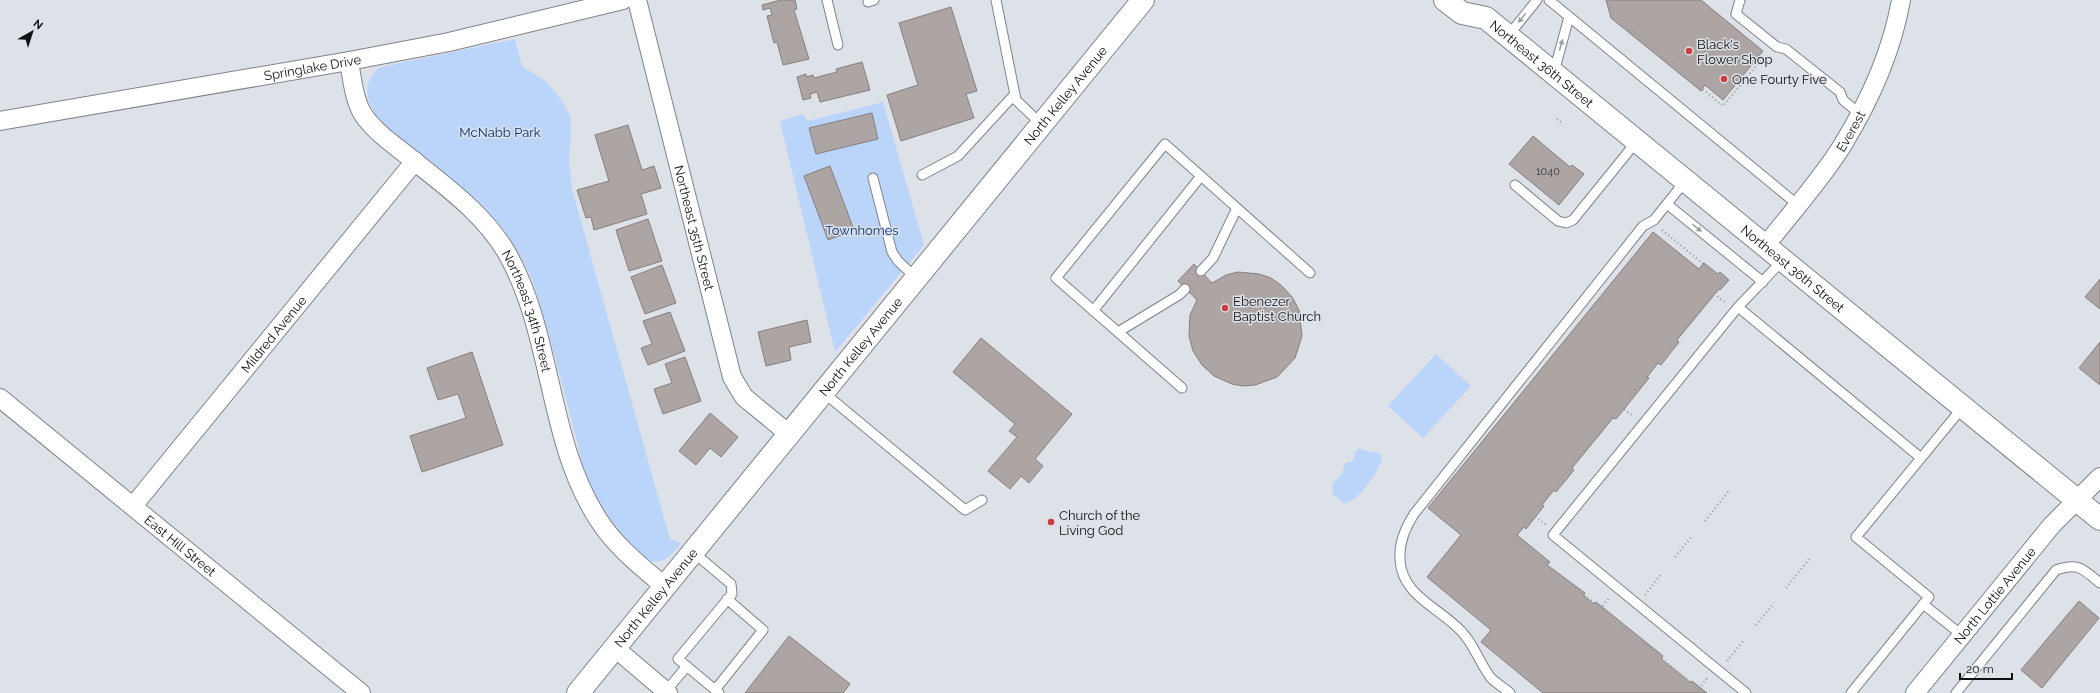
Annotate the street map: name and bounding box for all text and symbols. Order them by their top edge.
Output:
north arrow [12,12,52,52]
one-way arrow [1518,12,1527,23]
text: N [31,17,45,32]
street label: Northeast 36th Street [1487,17,1597,111]
place label: Black's Flower Shop [1697,37,1772,67]
one-way arrow [1558,39,1564,51]
street label: North Kelley Avenue [1021,43,1110,148]
marker: Black's Flower Shop [1684,46,1694,56]
street label: Springlake Drive [263,52,363,83]
place label: One Fourty Five [1732,72,1827,87]
marker: One Fourty Five [1719,74,1729,84]
street label: Everest [1833,108,1869,155]
park label: McNabb Park [459,125,541,140]
street label: Northeast 35th Street [671,164,717,293]
house number: 1040 [1536,165,1560,178]
street label: Northeast 36th Street [1738,222,1848,316]
park label: Townhomes [825,223,899,238]
one-way arrow [1692,224,1703,233]
street label: Northeast 34th Street [499,247,554,374]
street label: Mildred Avenue [238,293,310,376]
street label: North Kelley Avenue [816,294,906,399]
place label: Ebenezer Baptist Church [1233,294,1321,324]
marker: Ebenezer Baptist Church [1220,303,1230,313]
place label: Church of the Living God [1059,508,1140,538]
street label: East Hill Street [141,512,219,580]
marker: Church of the Living God [1046,517,1056,527]
street label: North Lottie Avenue [1951,544,2039,647]
street label: North Kelley Avenue [611,545,701,650]
scale bar [1960,655,2012,681]
text: 20 m [1966,662,1994,676]

